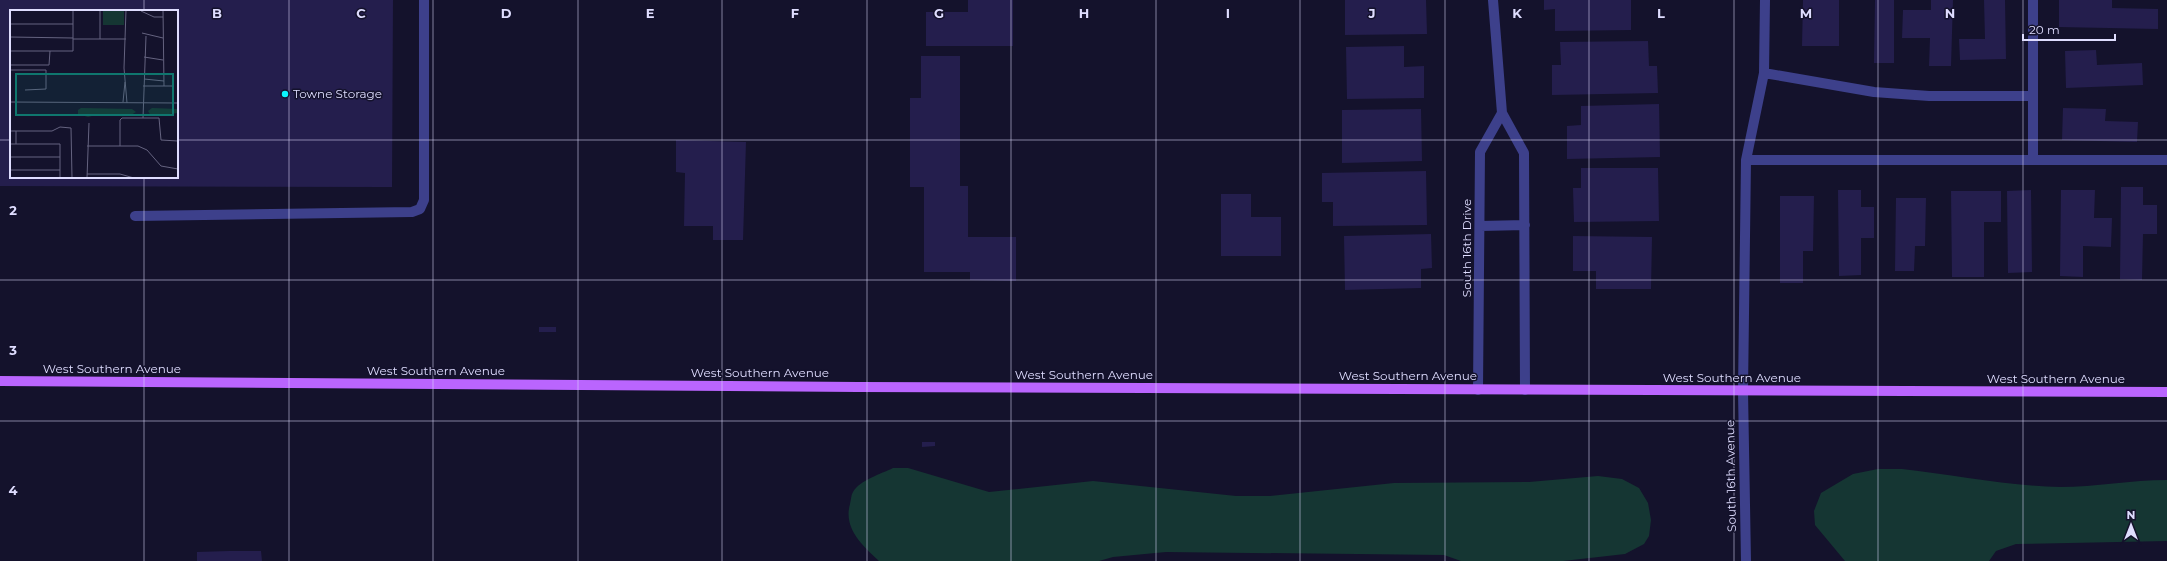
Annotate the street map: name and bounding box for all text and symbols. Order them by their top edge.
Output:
text: B [212,5,222,21]
text: C [356,5,366,21]
text: D [501,5,512,21]
text: E [646,5,655,21]
text: F [791,5,799,21]
text: G [934,5,944,21]
text: H [1079,5,1089,21]
text: I [1226,5,1230,21]
text: J [1367,5,1376,21]
text: K [1512,5,1522,21]
text: L [1657,5,1665,21]
text: M [1800,5,1812,21]
text: N [1945,5,1955,21]
inset map [10,10,178,178]
scale bar [2023,16,2115,42]
text: 20 m [2029,22,2060,37]
place label: Towne Storage [293,86,382,101]
marker: Towne Storage [280,89,290,99]
street label: South 16th Drive [1459,199,1474,297]
text: 2 [9,202,17,218]
text: 3 [8,342,17,358]
street label: West Southern Avenue [43,361,181,376]
street label: West Southern Avenue [367,363,505,378]
street label: West Southern Avenue [691,365,829,380]
street label: West Southern Avenue [1015,367,1153,382]
street label: West Southern Avenue [1339,368,1477,383]
street label: West Southern Avenue [1663,370,1801,385]
street label: West Southern Avenue [1987,371,2125,386]
street label: South 16th Avenue [1722,420,1739,532]
text: 4 [9,482,18,498]
north arrow [2111,505,2151,545]
text: N [2127,508,2135,522]

